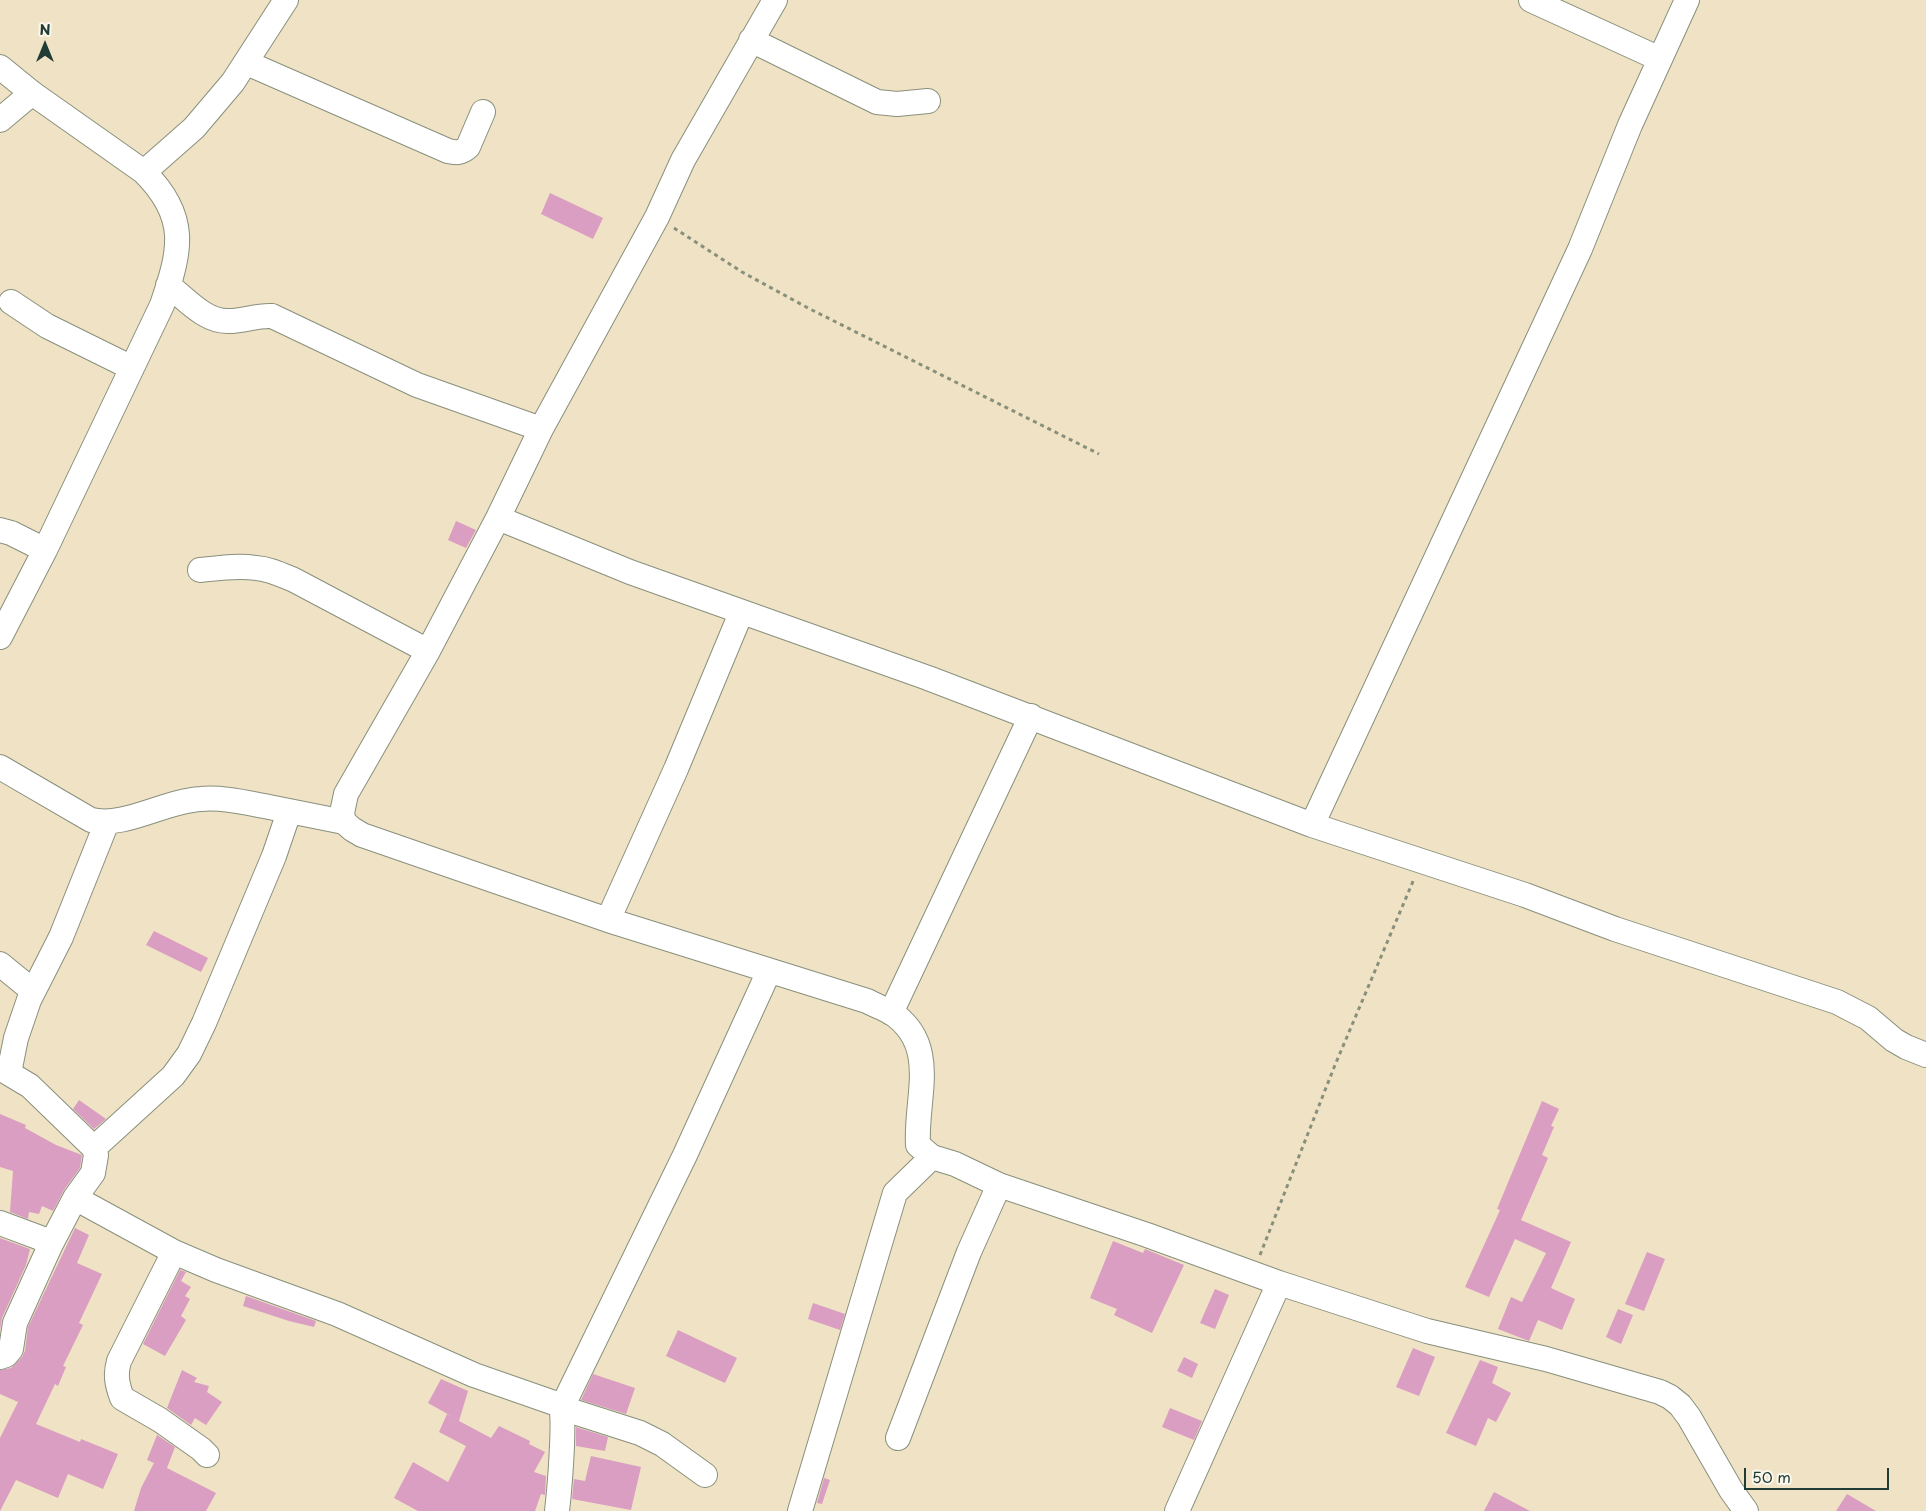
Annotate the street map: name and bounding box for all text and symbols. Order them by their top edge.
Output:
text: N [39,19,51,40]
north arrow [20,20,70,70]
scale bar [1746,1458,1891,1490]
text: 50 m [1752,1465,1791,1488]

